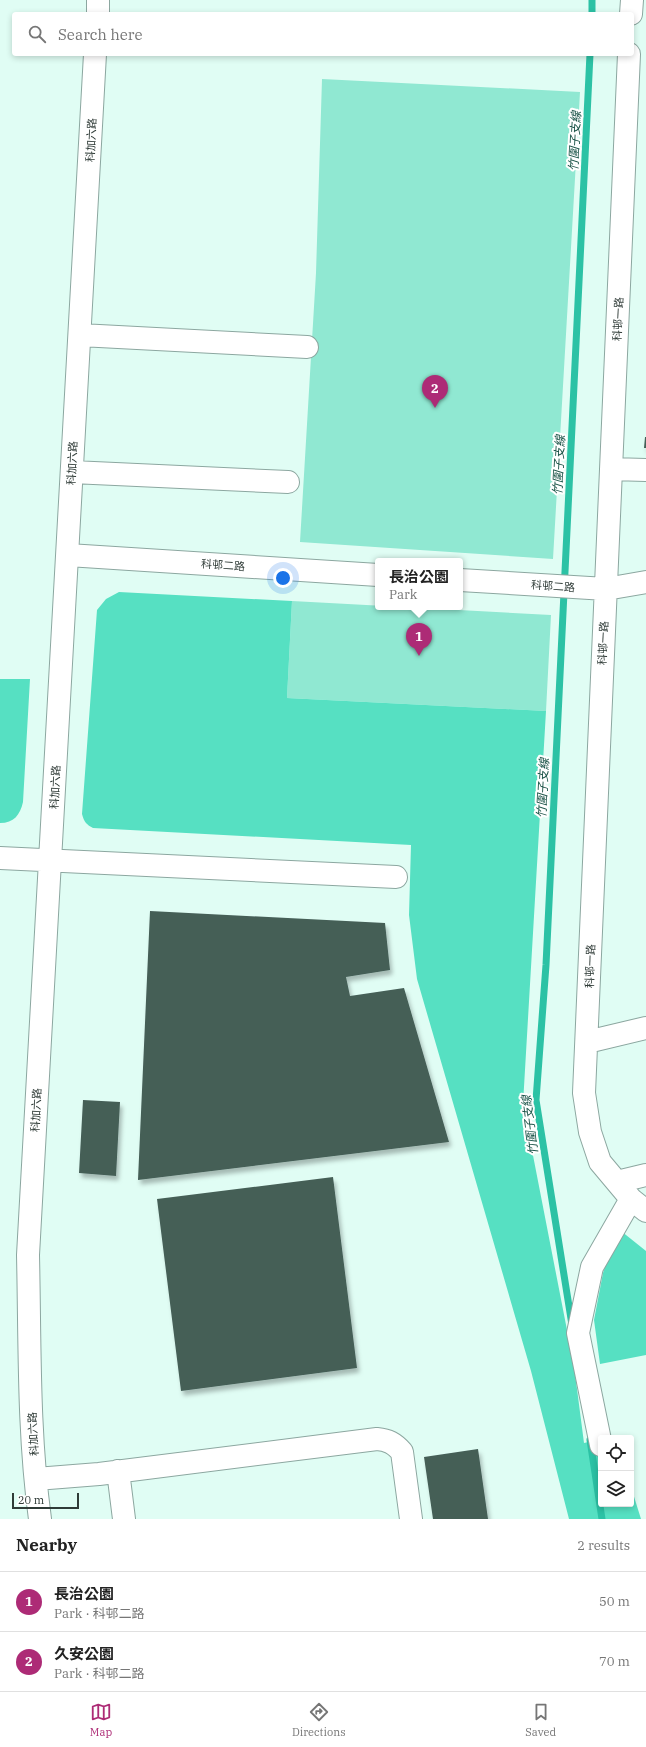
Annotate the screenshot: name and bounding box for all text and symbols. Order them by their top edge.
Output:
search box [12,12,634,56]
icon: search [26,23,48,45]
text: Search here [58,25,143,44]
water label: 竹圍子支線 [565,109,584,171]
street label: 科加六路 [83,118,99,162]
street label: 科邨一路 [610,297,626,341]
pin: 2 [422,375,448,408]
water label: 竹圍子支線 [549,433,568,495]
street label: 科加六路 [64,441,80,485]
street label: 科邨二路 [201,556,245,574]
popup [375,558,463,610]
text: 長治公園 [389,567,449,586]
your location [273,568,293,588]
street label: 科邨二路 [531,577,575,595]
text: Park [389,586,417,603]
street label: 科邨一路 [595,621,611,665]
pin: 1 [406,623,432,656]
water label: 竹圍子支線 [533,756,552,818]
street label: 科加六路 [47,765,63,809]
street label: 科邨一路 [582,944,598,988]
street label: 科加六路 [28,1088,44,1132]
water label: 竹圍子支線 [518,1092,541,1156]
street label: 科加六路 [25,1412,41,1456]
map controls [598,1435,634,1507]
button: locate [598,1435,634,1471]
button: layers [598,1471,634,1507]
scale bar [12,1491,79,1510]
text: 20 m [18,1493,44,1507]
text: Nearby [16,1534,77,1556]
text: 2 results [577,1537,630,1554]
text: 長治公園 [54,1584,114,1603]
text: 1 [25,1593,33,1610]
text: 50 m [599,1593,630,1610]
text: Park · 科邨二路 [54,1605,145,1622]
text: 久安公園 [54,1644,114,1663]
text: 2 [25,1653,33,1670]
text: 70 m [599,1653,630,1670]
text: Park · 科邨二路 [54,1665,145,1682]
tab: Map [90,1701,112,1739]
tab: Directions [292,1701,346,1739]
tab: Saved [525,1701,556,1739]

